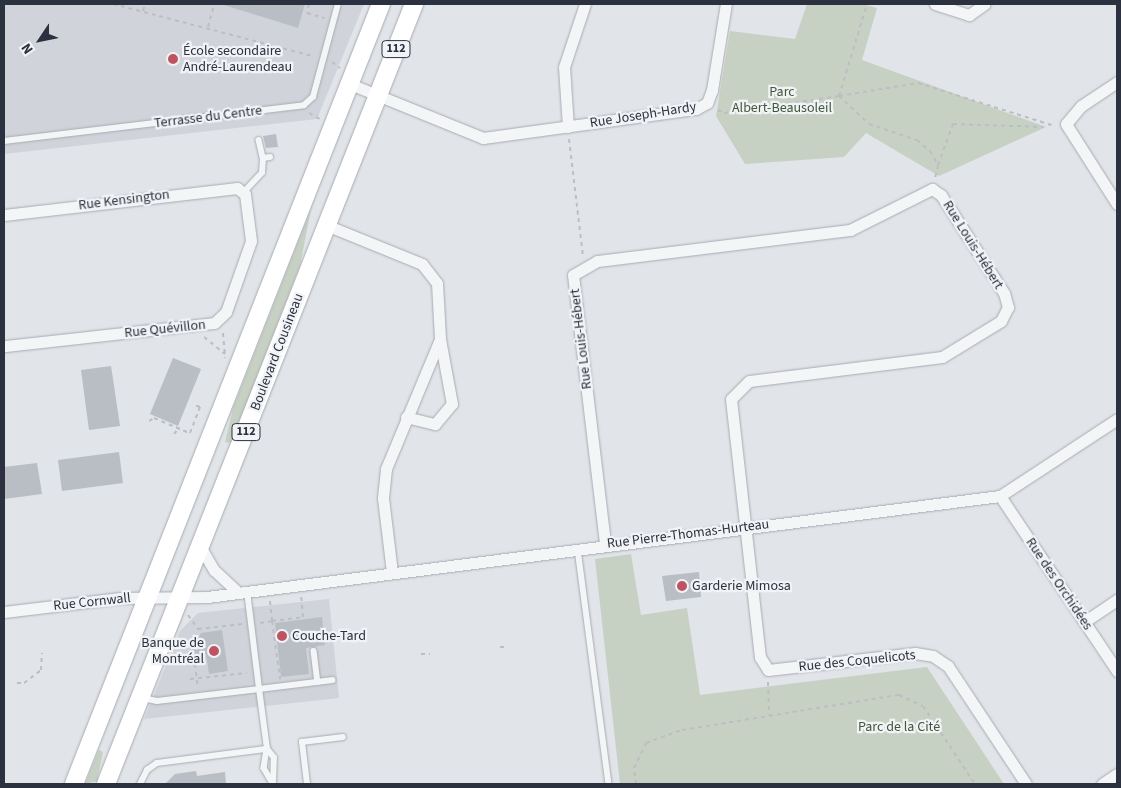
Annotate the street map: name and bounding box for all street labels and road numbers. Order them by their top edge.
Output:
road number: 112 [381,40,411,59]
street label: Rue Joseph-Hardy [589,98,697,132]
street label: Terrasse du Centre [153,102,263,132]
street label: Rue Kensington [77,186,171,214]
street label: Rue Louis-Hébert [939,198,1007,292]
street label: Rue Louis-Hébert [566,288,596,390]
street label: Boulevard Cousineau [247,291,307,413]
street label: Rue Quévillon [124,316,206,342]
road number: 112 [231,422,261,442]
street label: Rue Pierre-Thomas-Hurteau [606,516,770,552]
street label: Rue des Orchidées [1022,535,1096,633]
street label: Rue Cornwall [53,590,131,614]
street label: Rue des Coquelicots [798,647,916,675]

